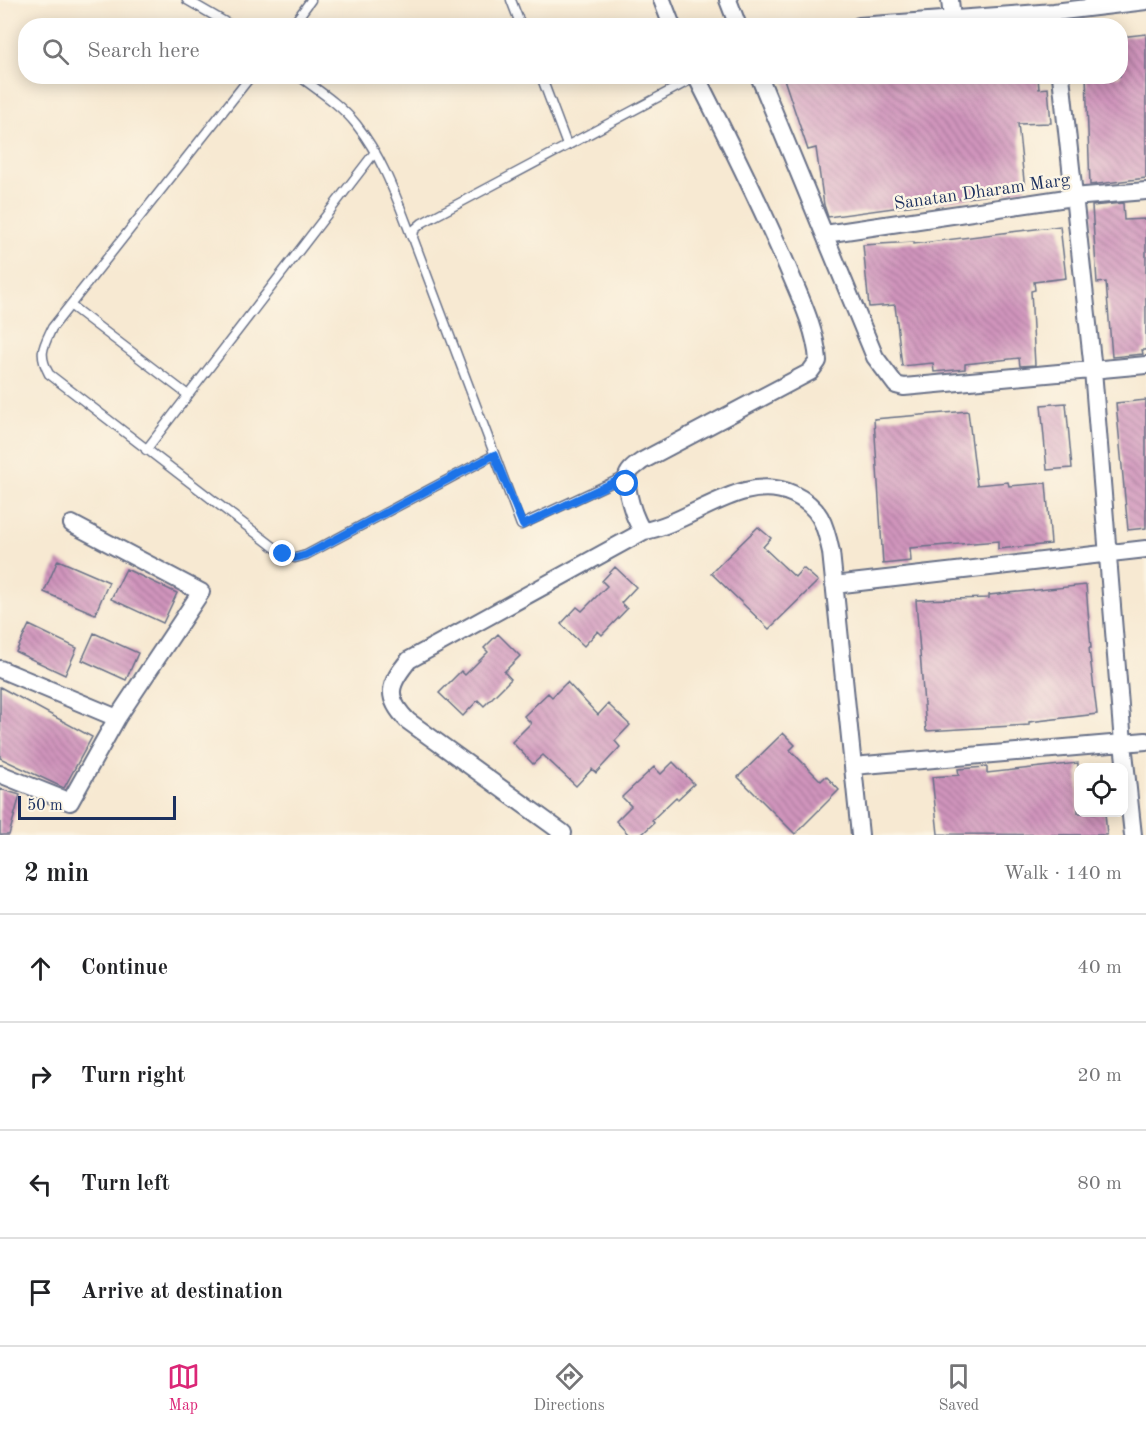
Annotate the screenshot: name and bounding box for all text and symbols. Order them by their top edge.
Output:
search box [18,18,1128,84]
icon: search [39,35,72,68]
text: Search here [87,40,200,62]
street label: Sanatan Dharam Marg [893,171,1072,213]
route start [612,470,638,496]
route end [269,540,295,566]
map controls [1074,763,1128,817]
button: locate [1074,763,1128,817]
scale bar [18,793,176,820]
text: 50 m [27,798,63,814]
text: 2 min [24,861,89,887]
text: Walk · 140 m [1003,864,1122,884]
icon: ahead [24,952,57,985]
text: Continue [81,957,168,979]
text: 40 m [1077,958,1122,978]
icon: right [24,1060,57,1093]
text: Turn right [81,1065,185,1087]
text: 20 m [1077,1066,1122,1086]
icon: left [24,1168,57,1201]
text: Turn left [81,1173,170,1195]
text: 80 m [1077,1174,1122,1194]
icon: arrive [24,1276,57,1309]
text: Arrive at destination [81,1281,283,1303]
tab: Map [167,1360,200,1416]
tab: Directions [534,1360,605,1416]
tab: Saved [938,1360,979,1416]

